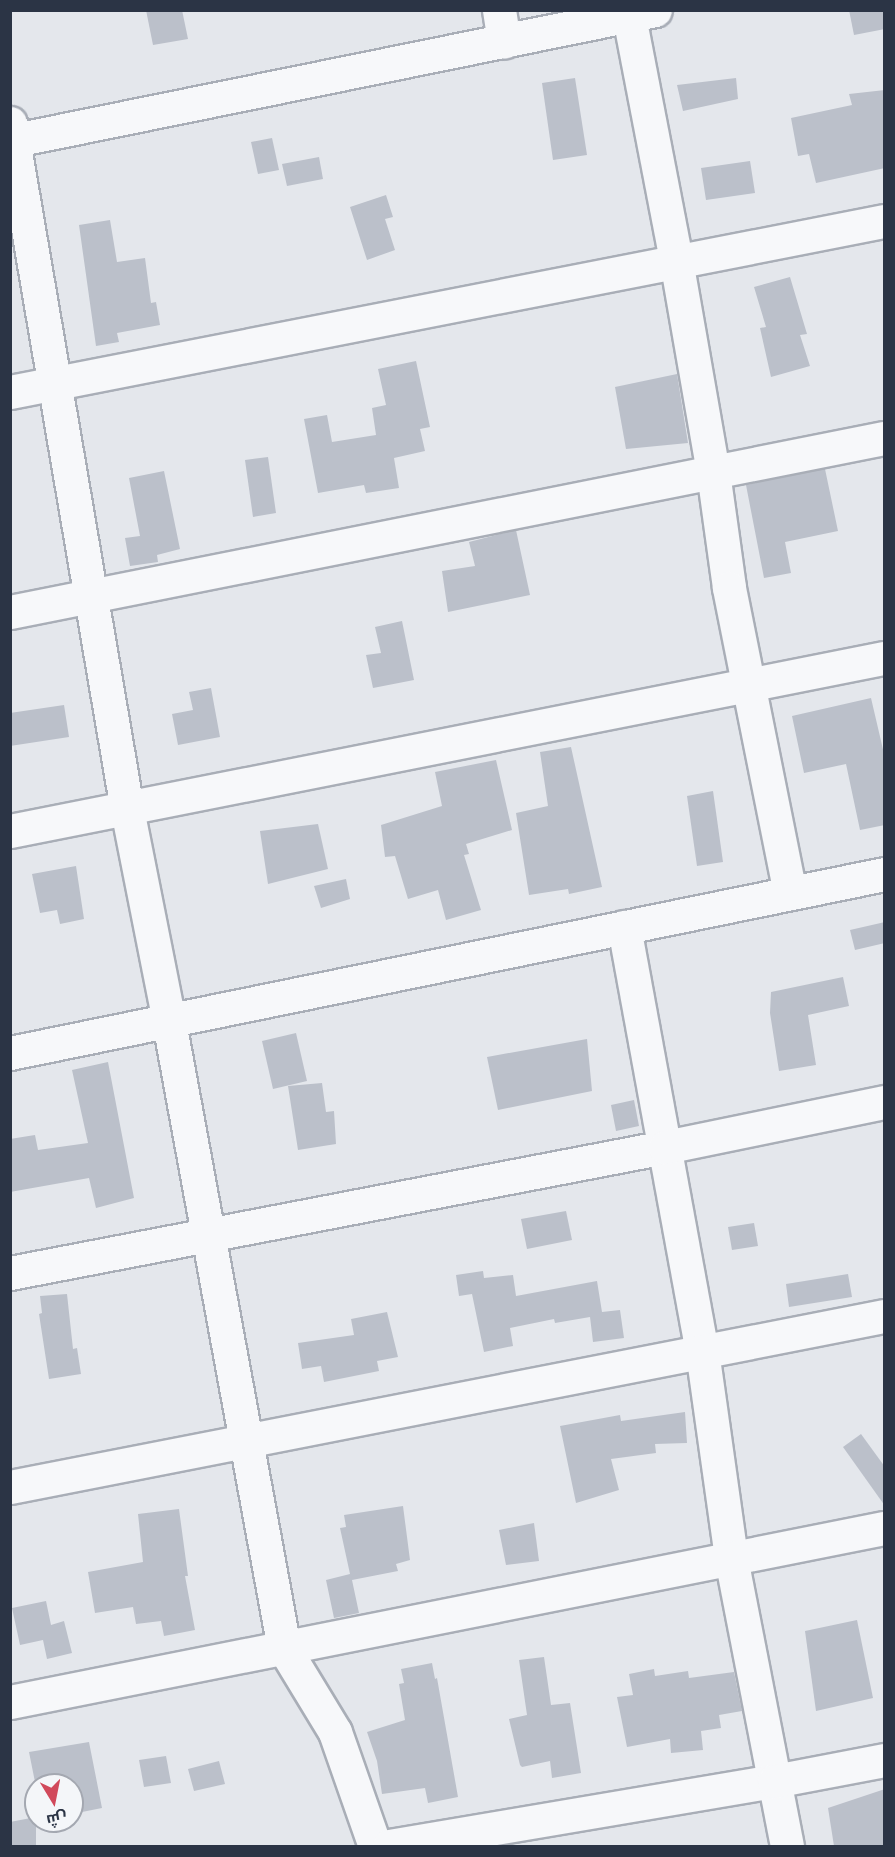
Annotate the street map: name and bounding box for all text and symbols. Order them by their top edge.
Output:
north arrow [24,1773,84,1833]
text: ش [45,1809,68,1829]

